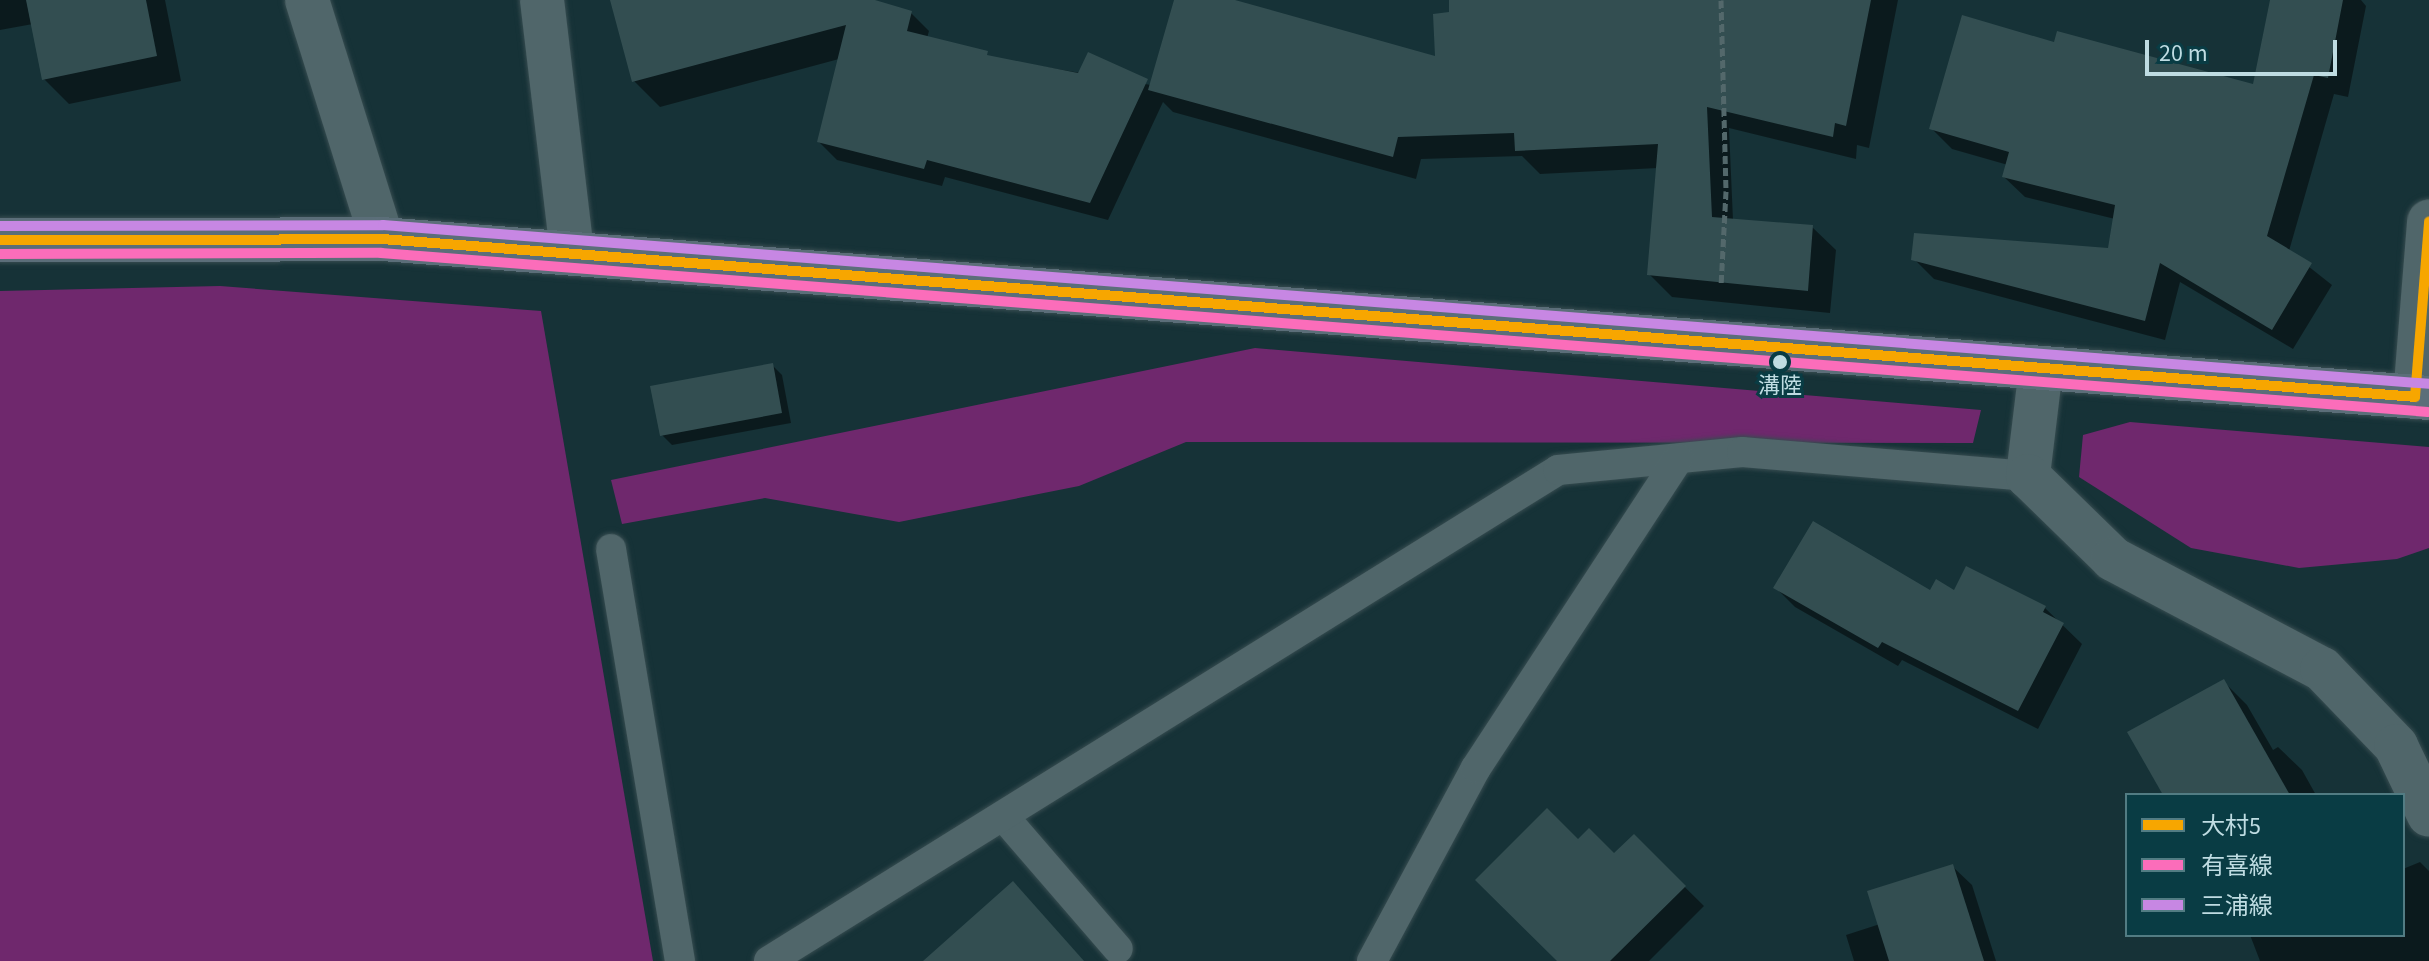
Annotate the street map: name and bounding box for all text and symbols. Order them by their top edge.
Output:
scale bar [2149,24,2341,74]
text: 20 m [2159,36,2208,71]
marker: 溝陸 [1772,354,1788,370]
place label: 溝陸 [1758,374,1802,400]
legend [2125,793,2405,937]
text: 大村5 [2201,809,2261,844]
text: 有喜線 [2201,849,2273,884]
text: 三浦線 [2201,889,2273,924]

